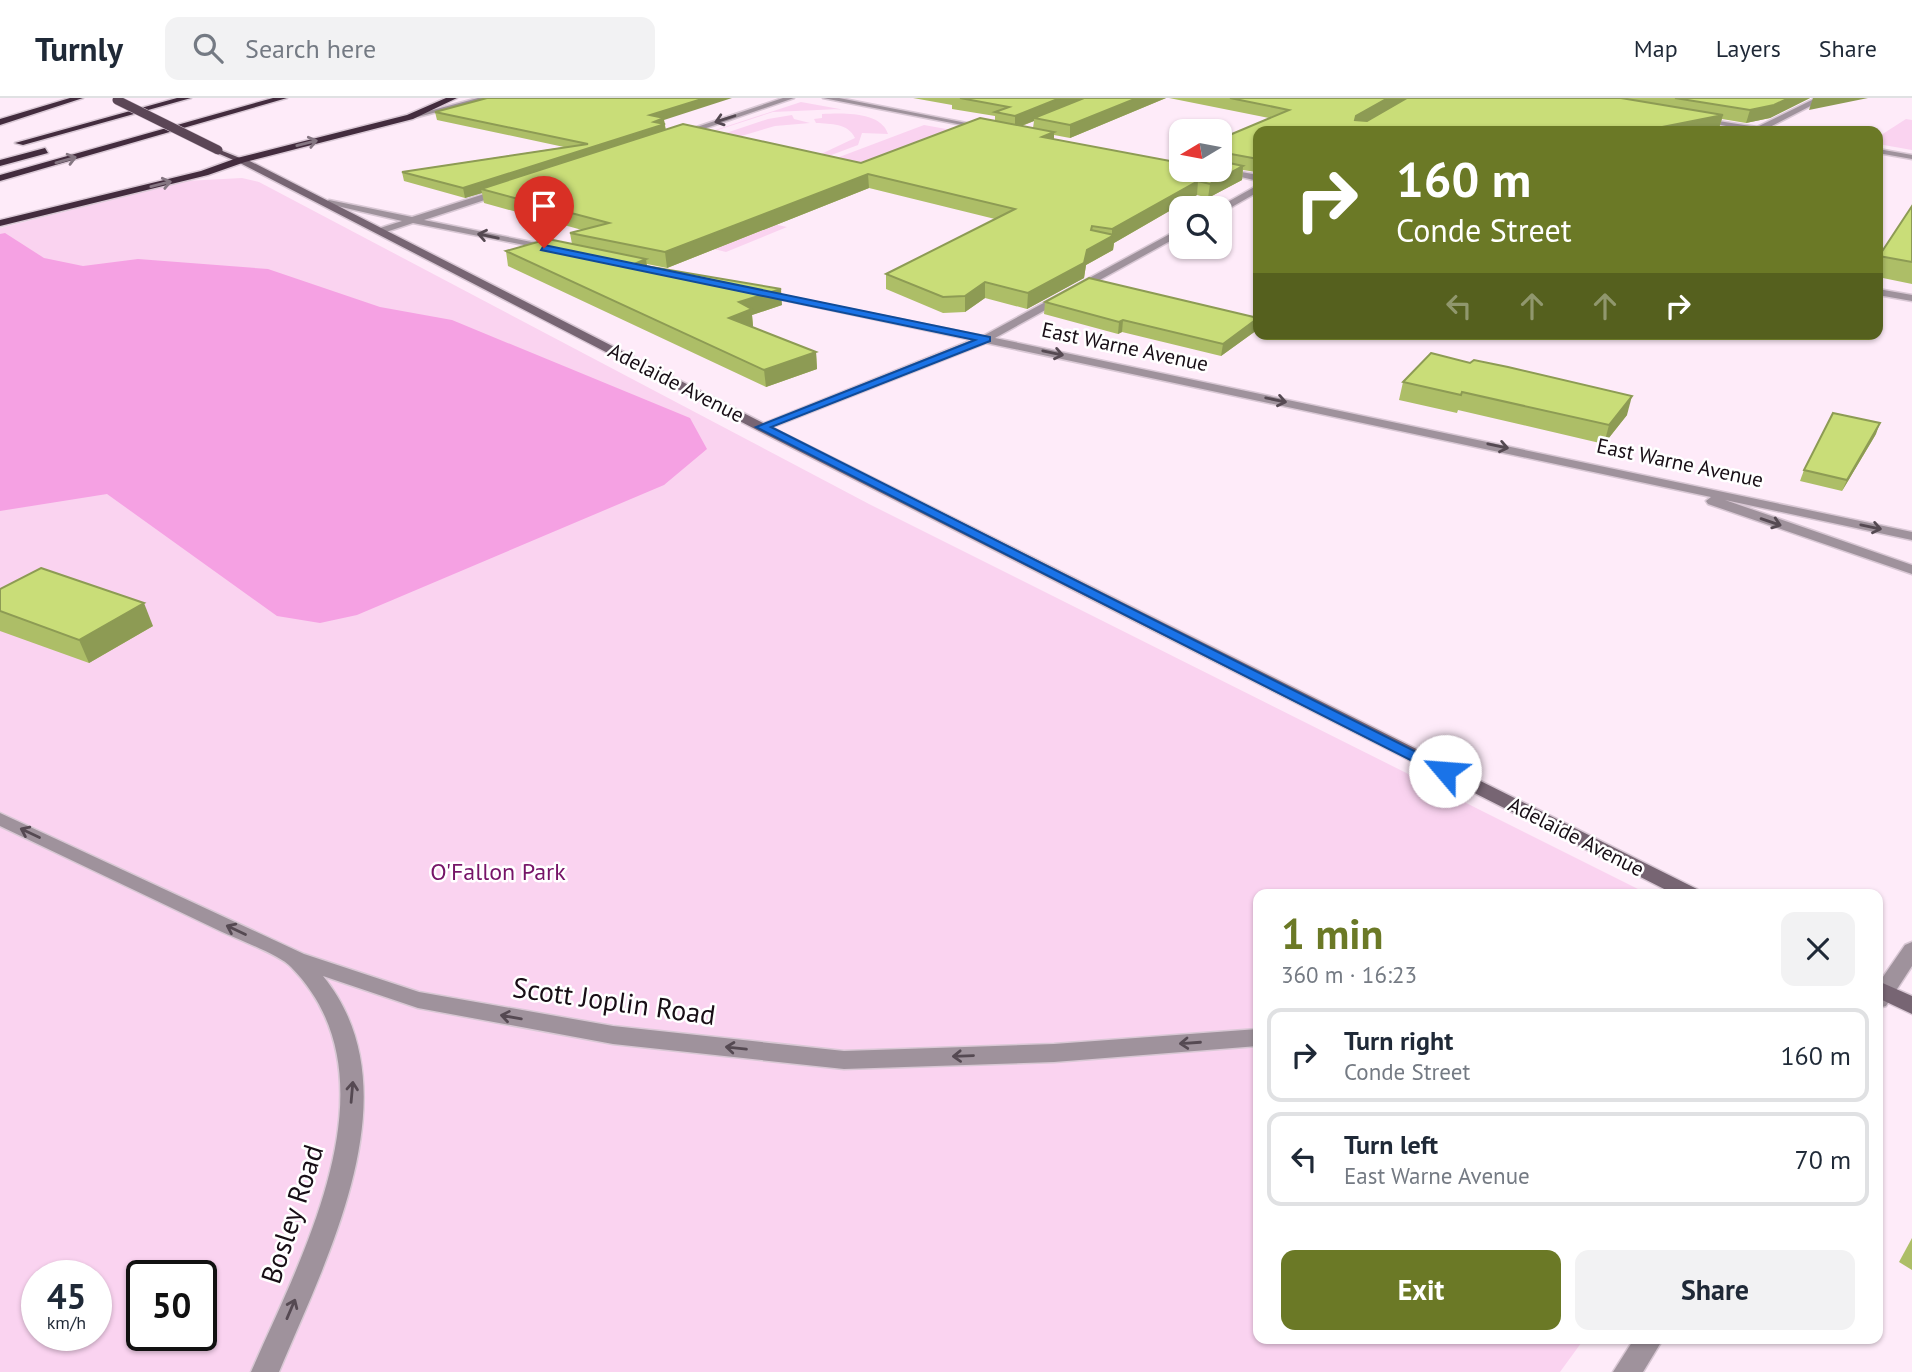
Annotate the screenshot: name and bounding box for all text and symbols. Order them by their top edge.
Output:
search box [165,17,655,80]
text: Turnly [35,27,123,70]
icon: search [189,29,227,67]
text: Search here [245,32,376,65]
text: Map [1634,33,1678,64]
text: Layers [1716,33,1781,64]
text: Share [1819,33,1877,64]
one-way arrow [714,114,736,126]
north arrow [1169,119,1232,182]
map controls [1169,119,1232,259]
one-way arrow [295,136,318,149]
text: 160 m [1396,147,1531,211]
one-way arrow [54,153,76,166]
icon: right [1281,154,1372,245]
pin [514,176,574,248]
one-way arrow [150,177,172,190]
icon: arrive [525,187,563,225]
button: search [1169,196,1232,259]
text: Conde Street [1396,209,1572,251]
one-way arrow [477,228,500,242]
icon: left [1440,287,1478,325]
icon: ahead [1513,287,1551,325]
icon: ahead [1586,287,1624,325]
icon: right [1659,287,1697,325]
street label: East Warne Avenue [1039,316,1211,377]
street label: Adelaide Avenue [604,337,749,428]
one-way arrow [1041,346,1064,360]
one-way arrow [1264,393,1287,407]
street label: East Warne Avenue [1594,432,1766,493]
one-way arrow [1486,440,1509,454]
one-way arrow [1759,517,1781,529]
one-way arrow [1859,520,1882,534]
position arrow [1408,734,1482,808]
street label: Adelaide Avenue [1504,791,1649,882]
one-way arrow [20,826,41,840]
park label: O'Fallon Park [430,856,566,887]
text: 1 min [1281,906,1383,961]
button: close [1781,912,1855,986]
one-way arrow [226,923,247,936]
text: 360 m · 16:23 [1281,960,1417,989]
street label: Scott Joplin Road [510,968,718,1033]
one-way arrow [500,1009,523,1023]
text: Turn right [1344,1024,1453,1057]
icon: right [1285,1036,1323,1074]
one-way arrow [1179,1037,1202,1050]
text: 160 m [1780,1039,1851,1072]
one-way arrow [725,1041,748,1054]
one-way arrow [952,1049,975,1062]
text: Conde Street [1344,1057,1470,1086]
one-way arrow [346,1081,359,1104]
text: Turn left [1344,1128,1438,1161]
street label: Bosley Road [252,1140,331,1288]
icon: left [1285,1140,1323,1178]
text: 70 m [1795,1143,1851,1176]
text: East Warne Avenue [1344,1161,1530,1190]
button: Exit [1281,1250,1561,1330]
button: Share [1575,1250,1855,1330]
speed limit sign: 50 [126,1260,217,1351]
text: 45 [47,1273,86,1319]
one-way arrow [286,1299,299,1320]
text: km/h [47,1311,86,1334]

